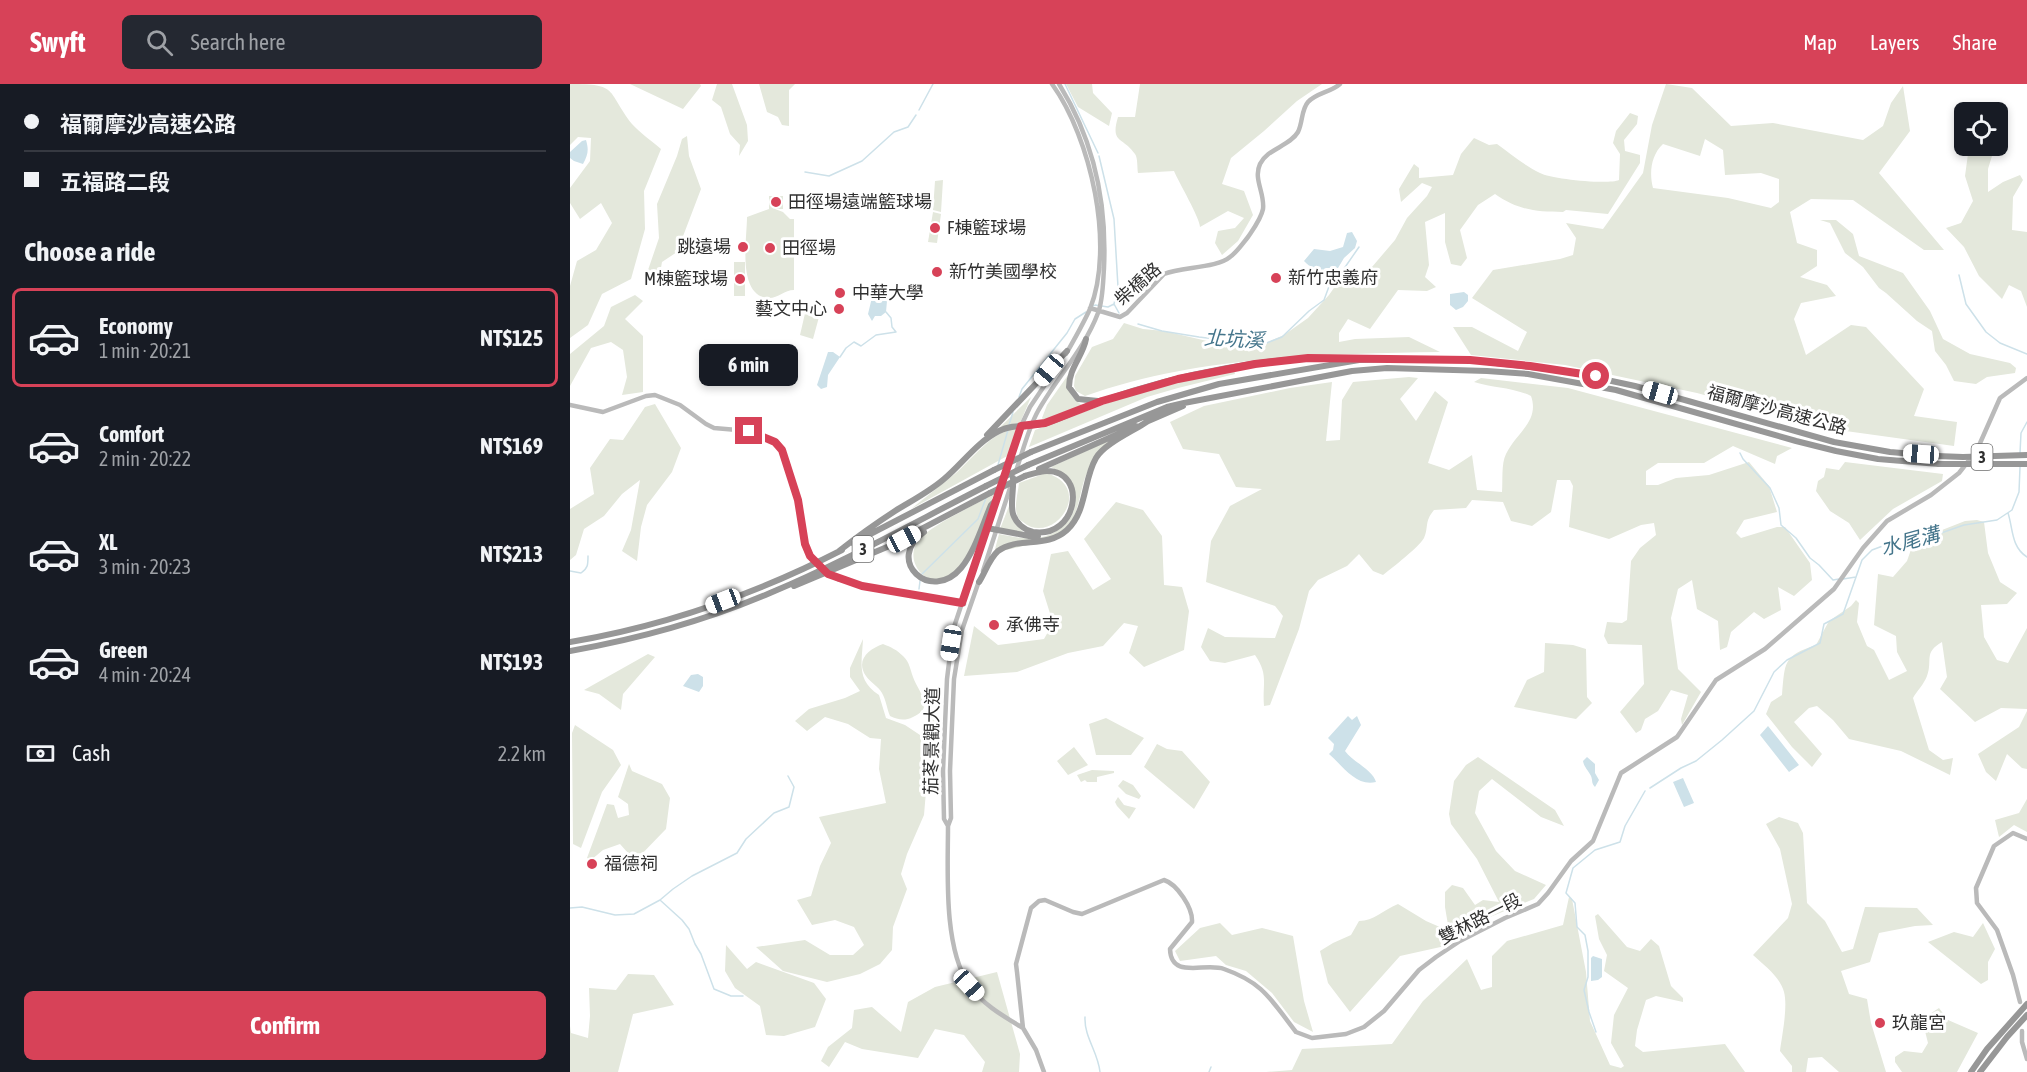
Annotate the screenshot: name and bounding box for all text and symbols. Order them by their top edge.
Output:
search box [122,15,542,69]
text: Swyft [30,26,86,58]
icon: search [143,26,176,59]
text: Search here [191,29,285,55]
text: Map [1803,30,1837,54]
text: Layers [1870,30,1920,54]
text: Share [1953,30,1997,54]
map controls [1954,102,2008,156]
button: locate [1954,102,2008,156]
text: 福爾摩沙高速公路 [60,111,236,137]
text: 五福路二段 [60,169,170,195]
place label: 田徑場遠端籃球場 [788,191,932,212]
marker: 田徑場遠端籃球場 [769,195,783,209]
place label: F棟籃球場 [947,217,1026,238]
marker: F棟籃球場 [928,221,942,235]
text: Choose a ride [24,236,156,267]
place label: 跳遠場 [677,236,731,257]
place label: 田徑場 [782,237,836,258]
marker: 跳遠場 [736,240,750,254]
marker: 田徑場 [763,241,777,255]
street label: 柴橋路 [1110,258,1165,309]
place label: 新竹美國學校 [949,261,1057,282]
marker: 新竹美國學校 [930,265,944,279]
place label: 新竹忠義府 [1288,267,1378,288]
place label: M棟籃球場 [644,268,728,289]
marker: 新竹忠義府 [1269,271,1283,285]
marker: M棟籃球場 [733,272,747,286]
place label: 中華大學 [852,282,924,303]
marker: 中華大學 [833,286,847,300]
place label: 藝文中心 [755,298,827,319]
marker: 藝文中心 [832,302,846,316]
icon: car [27,311,81,365]
text: Economy [99,313,173,339]
text: NT$125 [480,325,543,351]
water label: 北坑溪 [1203,325,1268,352]
text: 1 min · 20:21 [99,339,191,362]
callout: 6 min [700,344,798,386]
car [1031,350,1067,390]
text: 6 min [728,353,769,376]
route start [1582,362,1609,389]
car [1640,379,1680,407]
street label: 福爾摩沙高速公路 [1705,381,1849,438]
route end [735,417,762,444]
icon: car [27,419,81,473]
text: Comfort [99,421,164,447]
text: NT$169 [480,433,543,459]
car [1902,444,1940,464]
road number: 3 [1972,444,1992,470]
text: 2 min · 20:22 [99,447,191,470]
water label: 水尾溝 [1878,521,1945,559]
car [884,523,924,555]
icon: car [27,527,81,581]
text: XL [99,529,117,555]
road number: 3 [852,536,874,562]
text: NT$213 [480,541,543,567]
text: 3 min · 20:23 [99,555,191,578]
car [703,586,743,616]
place label: 承佛寺 [1006,614,1060,635]
marker: 承佛寺 [987,618,1001,632]
car [939,624,963,662]
icon: car [27,635,81,689]
text: Green [99,637,148,663]
text: NT$193 [480,649,543,675]
text: 4 min · 20:24 [99,663,191,686]
street label: 茄苳景觀大道 [920,687,943,795]
icon: cash [24,737,57,770]
text: Cash [72,740,111,766]
text: 2.2 km [498,742,546,765]
place label: 福德祠 [604,853,658,874]
marker: 福德祠 [585,857,599,871]
street label: 雙林路一段 [1435,889,1525,948]
car [950,966,988,1004]
button: Confirm [24,991,546,1060]
place label: 玖龍宮 [1892,1012,1946,1033]
marker: 玖龍宮 [1873,1016,1887,1030]

